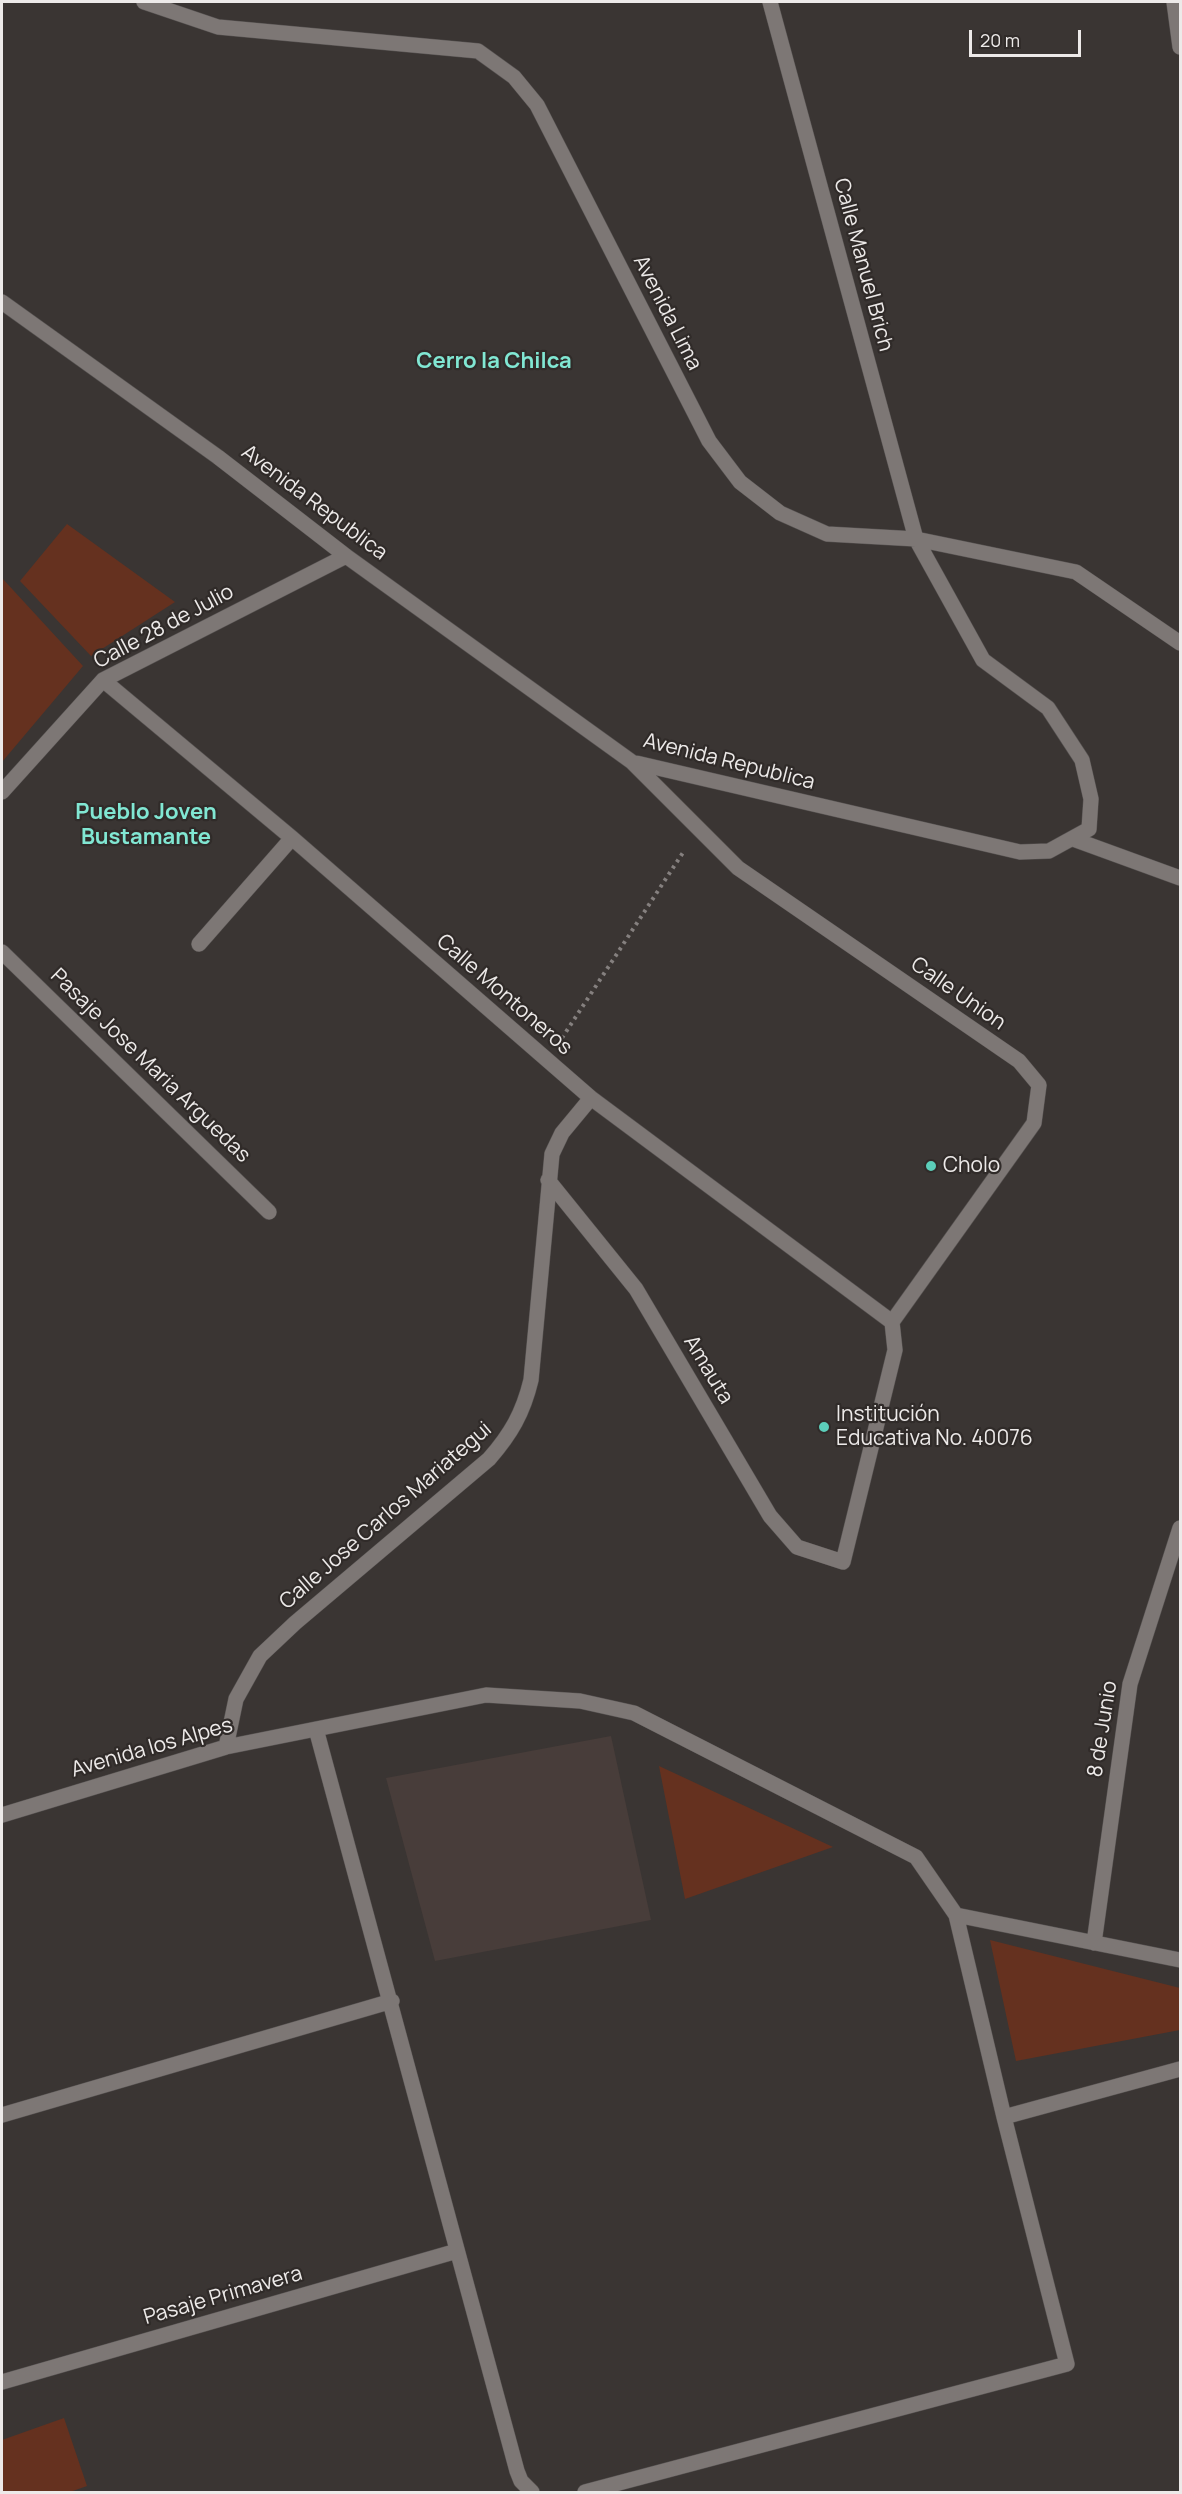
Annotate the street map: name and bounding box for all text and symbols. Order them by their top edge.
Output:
scale bar [972,18,1084,56]
text: 20 m [980,28,1020,52]
street label: Calle Manuel Brich [828,176,898,354]
street label: Avenida Lima [627,251,707,375]
district label: Cerro la Chilca [416,349,572,375]
street label: Avenida Republica [236,440,392,566]
street label: Calle 28 de Julio [90,580,238,674]
street label: Avenida Republica [641,728,817,796]
district label: Pueblo Joven Bustamante [75,800,217,852]
street label: Calle Montoneros [431,929,577,1061]
street label: Calle Union [906,952,1010,1036]
street label: Pasaje Jose Maria Arguedas [45,964,255,1168]
place label: Cholo [943,1153,1000,1179]
marker: Cholo [924,1159,938,1173]
street label: Amauta [678,1331,738,1409]
place label: Institución Educativa No. 40076 [836,1402,1033,1452]
street label: Calle Jose Carlos Mariategui [275,1417,497,1615]
marker: Institución Educativa No. 40076 [817,1420,831,1434]
street label: 8 de Junio [1083,1679,1123,1779]
street label: Avenida los Alpes [68,1713,236,1783]
street label: Pasaje Primavera [141,2261,305,2331]

